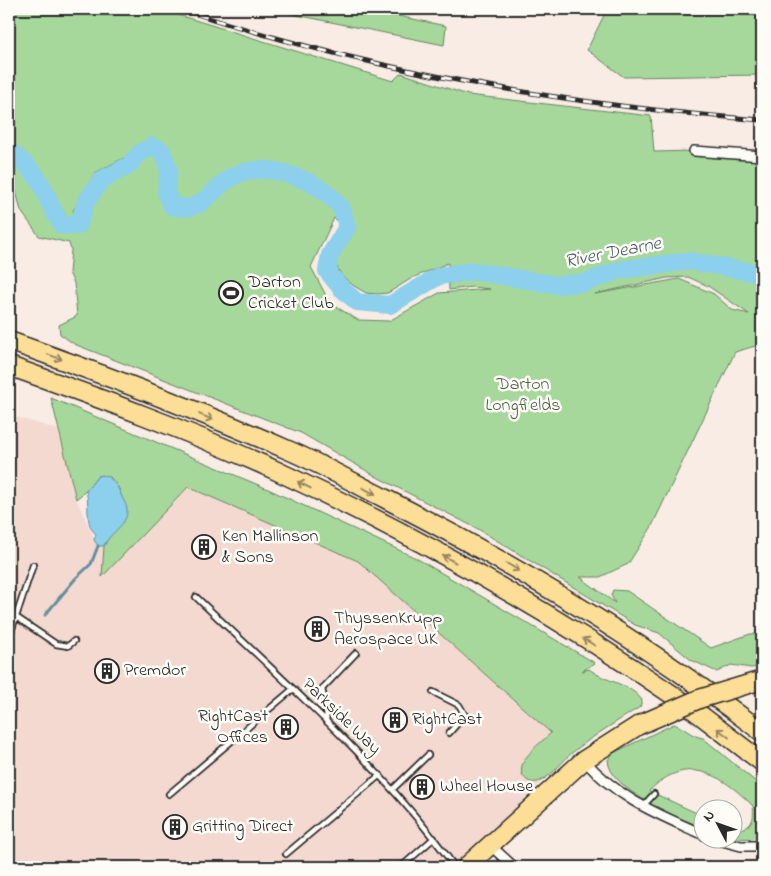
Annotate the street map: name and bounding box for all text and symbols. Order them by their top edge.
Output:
water label: River Dearne [563,230,665,276]
place label: Darton Cricket Club [247,270,334,317]
sports icon: Darton Cricket Club [218,280,244,306]
one-way arrow [46,353,62,362]
park label: Darton Longfields [486,372,560,420]
one-way arrow [198,412,213,422]
one-way arrow [297,480,312,490]
one-way arrow [362,486,377,496]
place label: Ken Mallinson & Sons [222,524,318,571]
building icon: Ken Mallinson & Sons [191,534,217,560]
one-way arrow [442,554,457,564]
one-way arrow [505,563,520,573]
place label: ThyssenKrupp Aerospace UK [334,606,442,653]
building icon: ThyssenKrupp Aerospace UK [304,616,330,642]
one-way arrow [582,637,596,647]
building icon: Premdor [94,658,120,684]
place label: Premdor [124,658,186,684]
street label: Parkside Way [296,672,386,762]
place label: RightCast Offices [198,704,268,751]
building icon: RightCast [382,707,408,733]
place label: RightCast [412,707,482,734]
building icon: RightCast Offices [273,714,299,740]
one-way arrow [716,728,730,738]
building icon: Wheel House [409,774,435,800]
place label: Wheel House [440,774,534,800]
north arrow [694,798,744,848]
text: N [698,806,720,827]
building icon: Gritting Direct [162,814,188,840]
place label: Gritting Direct [192,814,293,841]

